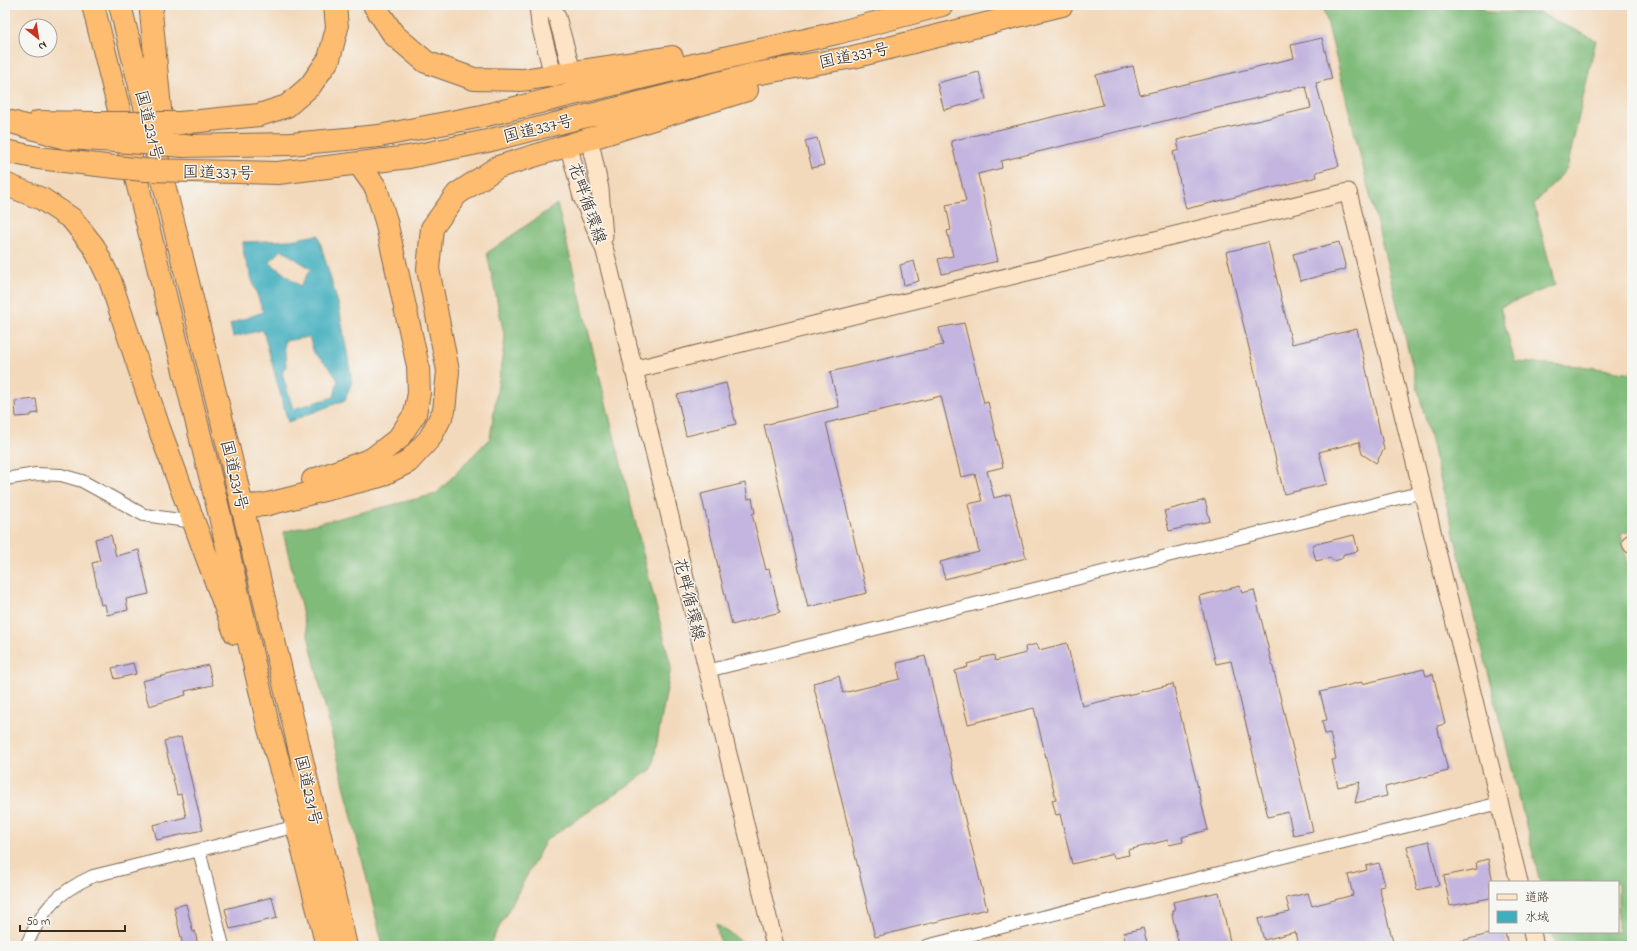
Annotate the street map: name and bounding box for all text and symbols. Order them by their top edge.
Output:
north arrow [18,18,58,58]
text: N [35,37,50,55]
street label: 国道337号 [816,37,892,76]
street label: 国道231号 [128,87,169,163]
street label: 国道337号 [500,109,576,150]
street label: 花畔循環線 [561,159,612,248]
street label: 国道337号 [182,160,254,187]
street label: 国道231号 [213,438,254,513]
street label: 花畔循環線 [666,555,711,644]
street label: 国道231号 [287,753,328,828]
legend [1489,881,1619,933]
text: 道路 [1525,889,1549,907]
scale bar [20,907,125,933]
text: 水域 [1525,909,1549,927]
text: 50 m [26,913,50,931]

